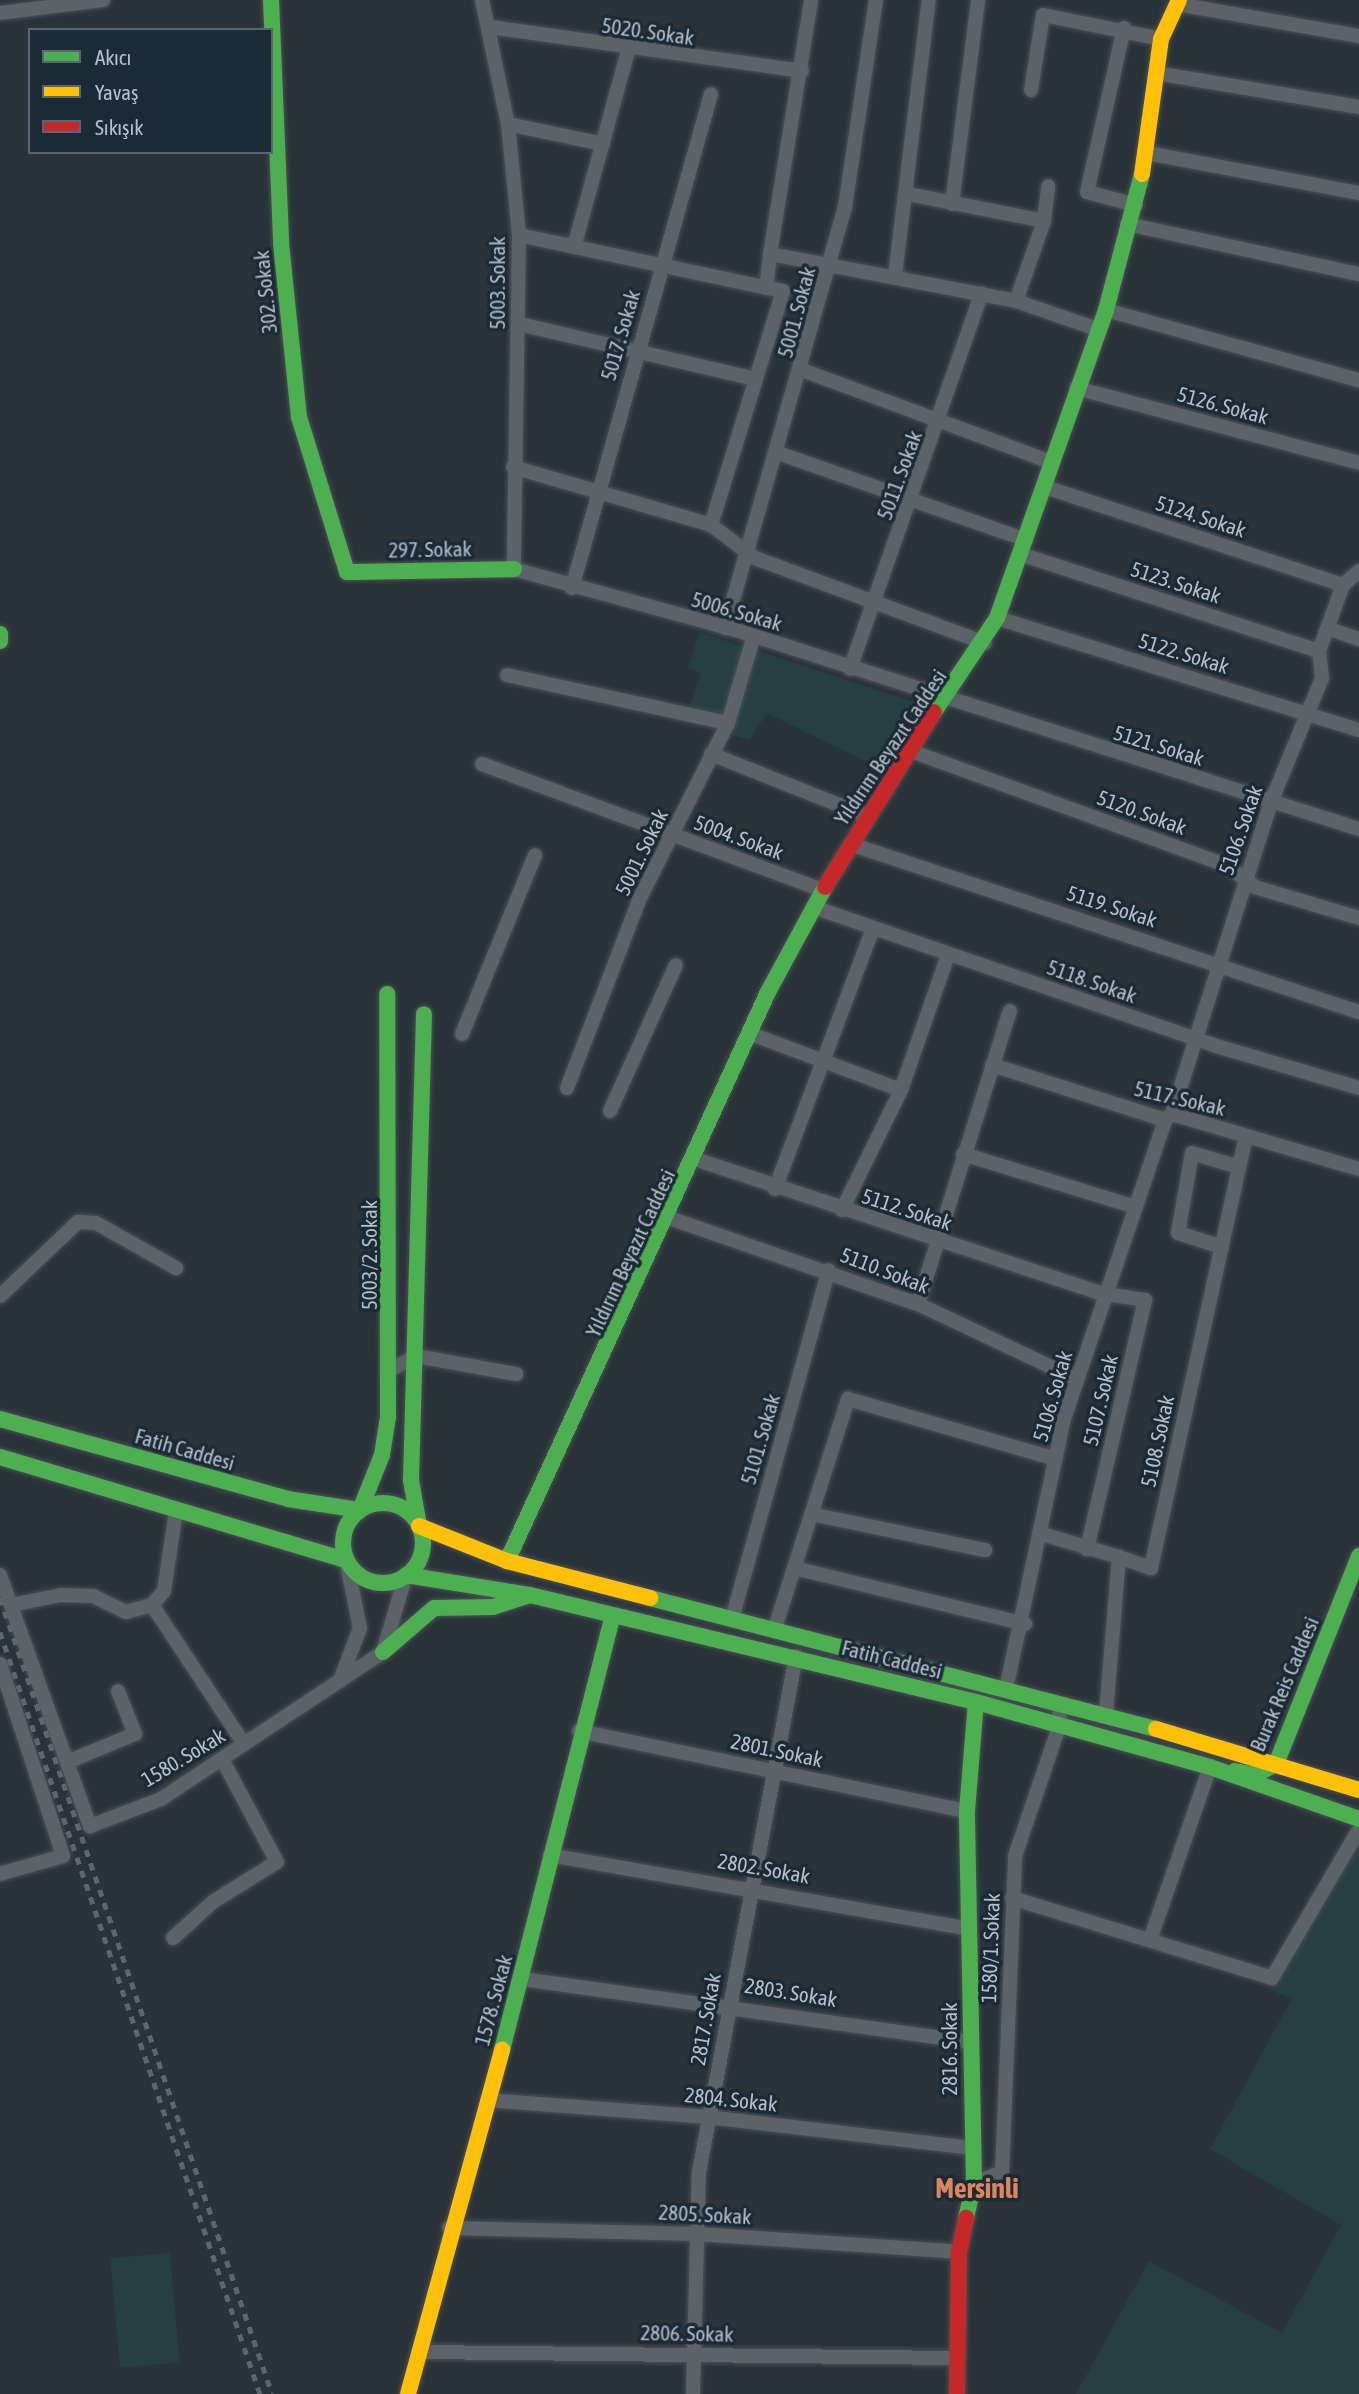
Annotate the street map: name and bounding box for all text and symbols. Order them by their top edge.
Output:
street label: 5020. Sokak [600,12,696,50]
legend [28,28,273,154]
text: Akıcı [95,45,131,69]
text: Yavaş [95,80,138,104]
text: Sıkışık [95,115,144,139]
street label: 5003. Sokak [484,236,510,330]
street label: 302. Sokak [248,249,282,335]
street label: 5001. Sokak [772,264,820,360]
street label: 5017. Sokak [595,287,645,383]
street label: 5126. Sokak [1175,381,1271,429]
street label: 5011. Sokak [871,427,927,523]
street label: 5124. Sokak [1153,490,1249,542]
street label: 297. Sokak [388,536,472,562]
street label: 5123. Sokak [1128,556,1224,608]
street label: 5006. Sokak [689,586,785,636]
street label: 5122. Sokak [1136,627,1232,679]
street label: Yıldırım Beyazıt Caddesi [829,664,951,830]
street label: 5121. Sokak [1111,719,1207,771]
street label: 5106. Sokak [1213,782,1267,878]
street label: 5120. Sokak [1094,784,1190,840]
street label: 5001. Sokak [609,805,673,899]
street label: 5004. Sokak [691,809,787,865]
street label: 5119. Sokak [1064,880,1160,932]
street label: 5118. Sokak [1044,954,1140,1008]
street label: 5117. Sokak [1132,1075,1228,1121]
street label: Yıldırım Beyazıt Caddesi [580,1165,680,1341]
street label: 5112. Sokak [859,1183,955,1235]
street label: 5003/2. Sokak [356,1200,382,1310]
street label: 5110. Sokak [837,1242,933,1298]
street label: 5106. Sokak [1027,1348,1077,1444]
street label: 5107. Sokak [1077,1352,1123,1448]
street label: 5101. Sokak [735,1391,785,1487]
street label: 5108. Sokak [1135,1393,1179,1489]
street label: Fatih Caddesi [132,1423,238,1475]
street label: Burak Reis Caddesi [1244,1613,1324,1755]
street label: Fatih Caddesi [839,1634,945,1684]
street label: 1580. Sokak [137,1722,229,1792]
street label: 2801. Sokak [729,1728,825,1772]
street label: 2802. Sokak [716,1848,812,1888]
street label: 1580/1. Sokak [975,1893,1005,2003]
street label: 1578. Sokak [469,1952,517,2048]
street label: 2817. Sokak [685,1971,725,2067]
street label: 2803. Sokak [743,1972,839,2012]
street label: 2816. Sokak [936,2002,962,2096]
street label: 2804. Sokak [683,2082,779,2116]
district label: Mersinli [935,2171,1019,2205]
street label: 2805. Sokak [658,2199,752,2229]
street label: 2806. Sokak [640,2320,734,2346]

